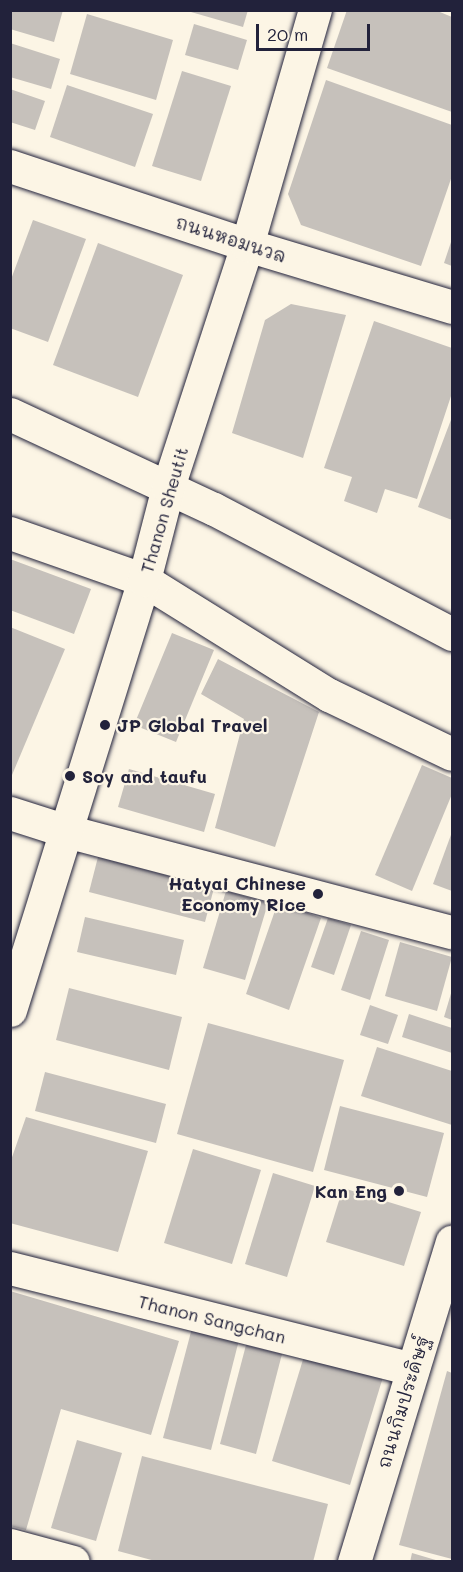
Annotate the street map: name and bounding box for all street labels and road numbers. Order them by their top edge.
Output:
street label: ถนนหอมนวล [173,211,289,267]
street label: Thanon Sheutit [136,444,192,576]
street label: Thanon Sangchan [136,1290,288,1348]
street label: ถนนกิมประดิษฐ์ [373,1333,433,1471]

